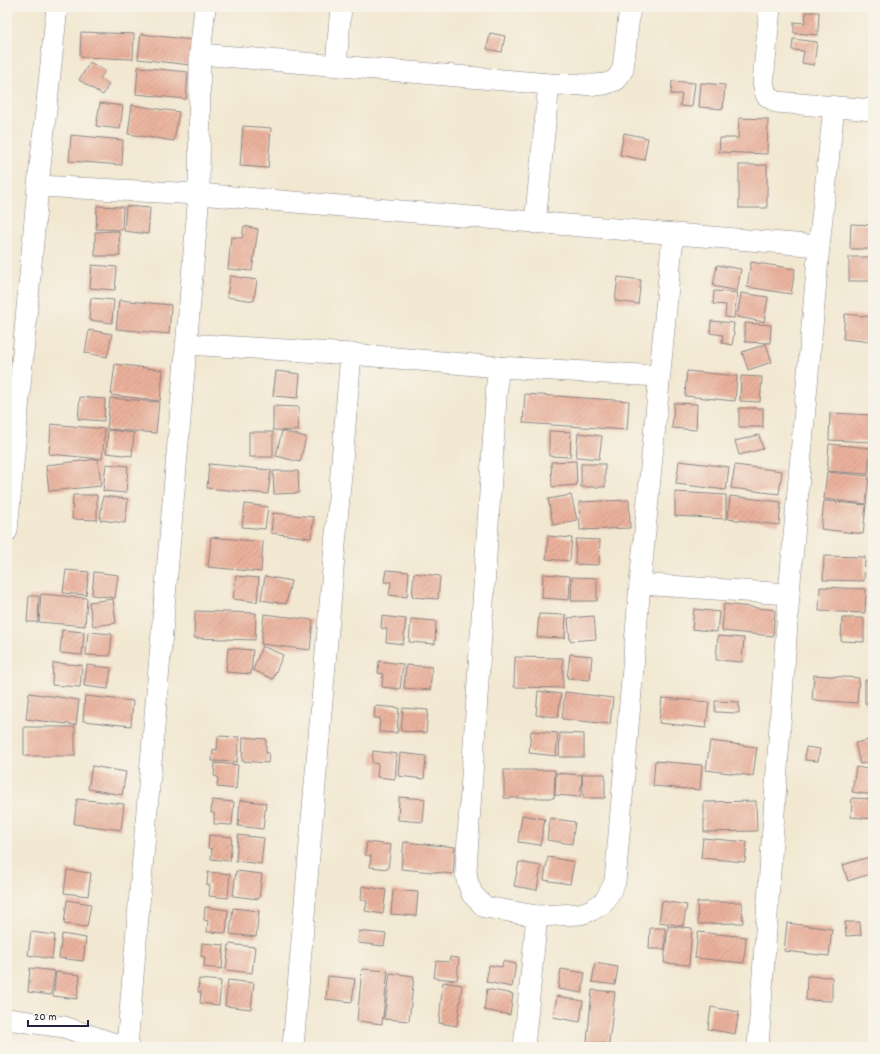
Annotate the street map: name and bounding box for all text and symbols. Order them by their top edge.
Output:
scale bar [28,1002,88,1028]
text: 20 m [34,1009,57,1026]

